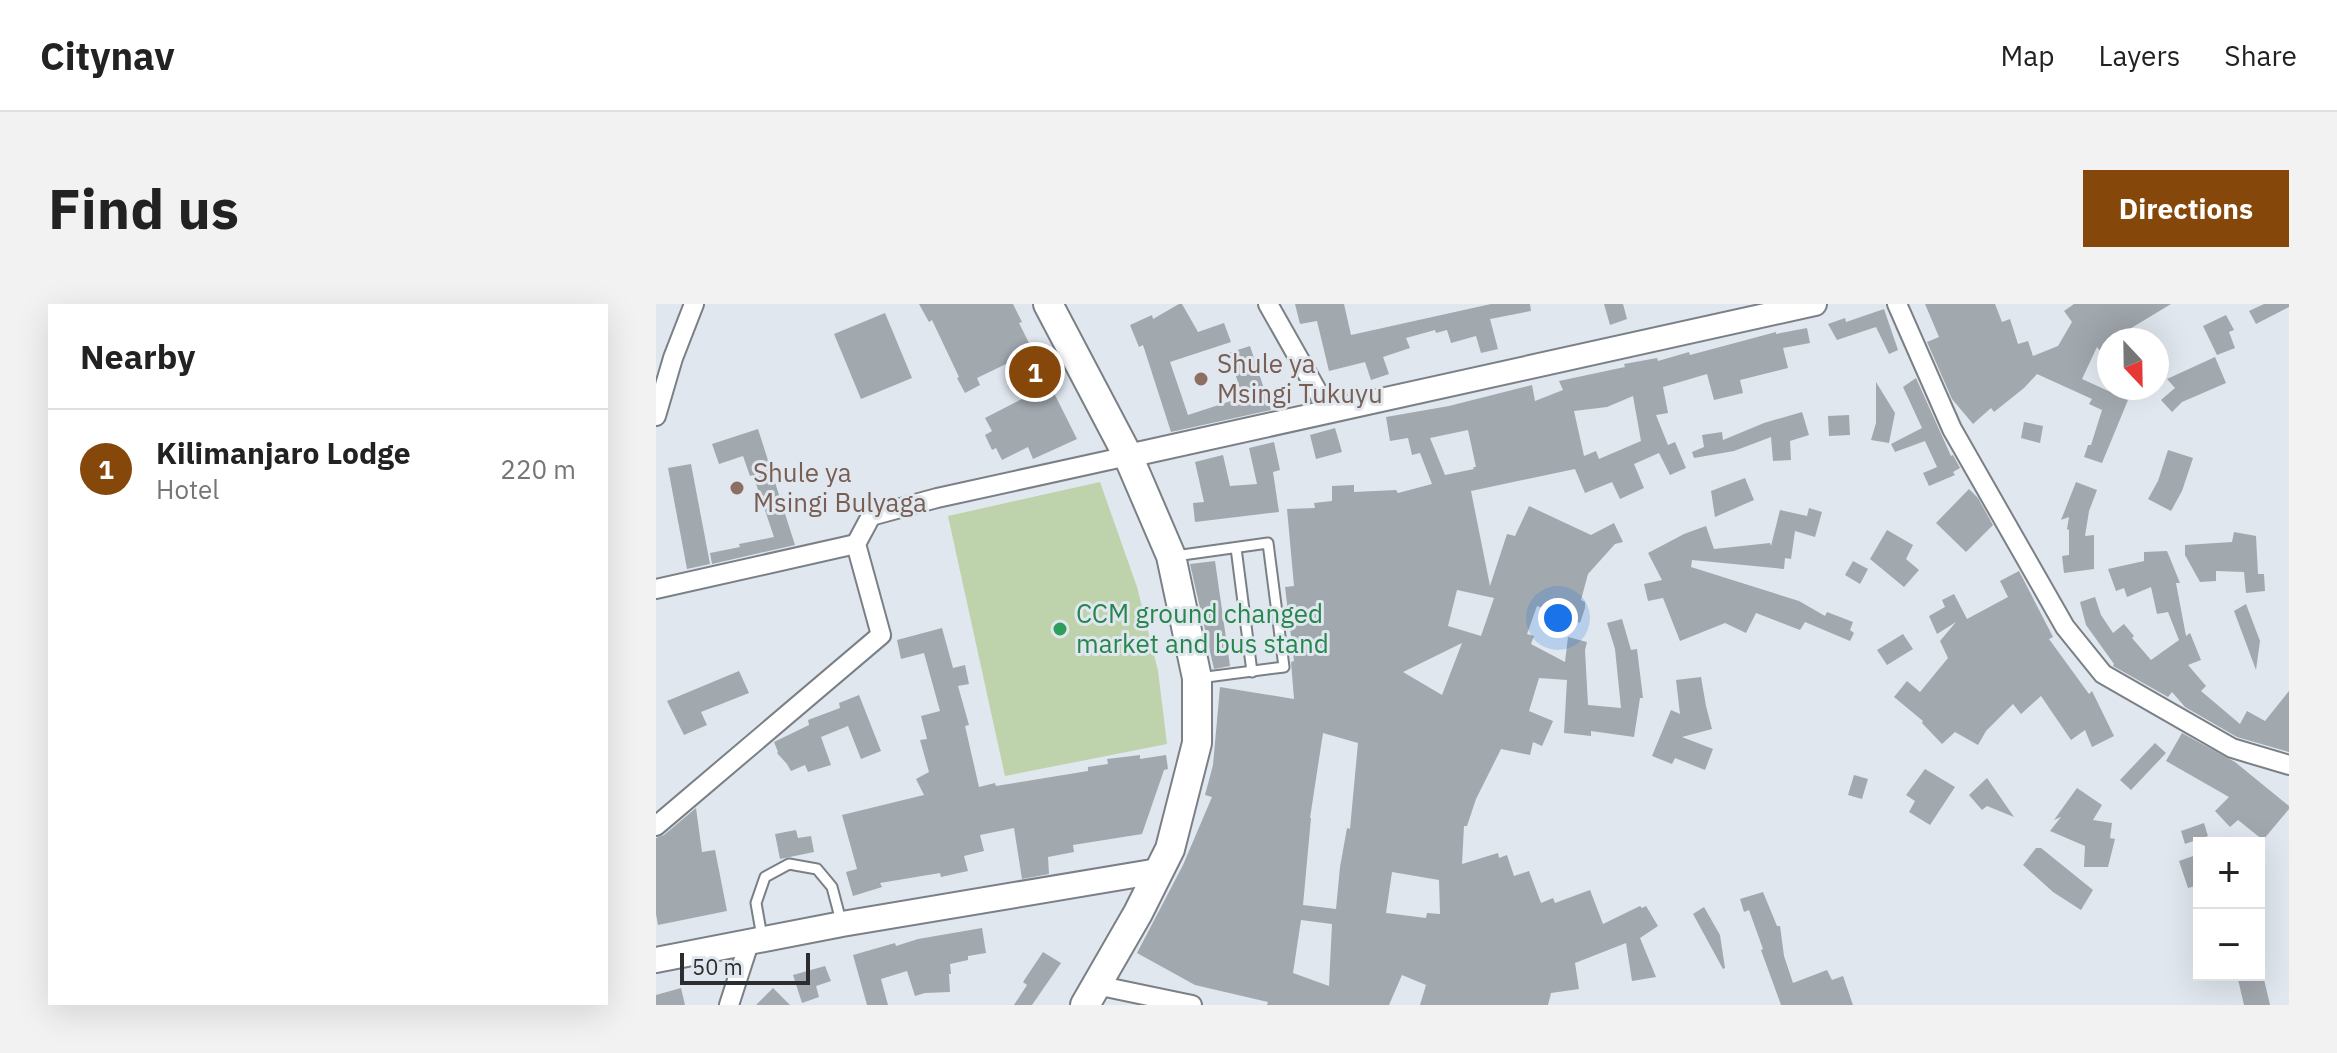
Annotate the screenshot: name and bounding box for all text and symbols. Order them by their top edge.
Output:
text: Citynav [40,31,175,80]
text: Map [2000,37,2054,74]
text: Layers [2098,37,2180,74]
text: Share [2224,37,2297,74]
button: Directions [2083,170,2289,247]
text: Find us [48,172,239,244]
north arrow [2097,328,2169,400]
text: Nearby [80,334,195,378]
pin: 1 [1009,342,1061,402]
place label: Shule ya Msingi Tukuyu [1217,346,1383,410]
marker: Shule ya Msingi Tukuyu [1192,370,1210,388]
text: Kilimanjaro Lodge [156,433,411,472]
text: 1 [98,452,114,486]
text: 220 m [500,452,576,486]
place label: Shule ya Msingi Bulyaga [753,455,927,519]
text: Hotel [156,472,219,506]
marker: Shule ya Msingi Bulyaga [728,479,746,497]
place label: CCM ground changed market and bus stand [1076,596,1329,660]
your location [1538,598,1578,638]
marker: CCM ground changed market and bus stand [1051,620,1069,638]
map controls [2193,837,2265,981]
button: + [2193,837,2265,909]
button: − [2193,909,2265,981]
scale bar [680,949,810,985]
text: 50 m [692,952,743,981]

